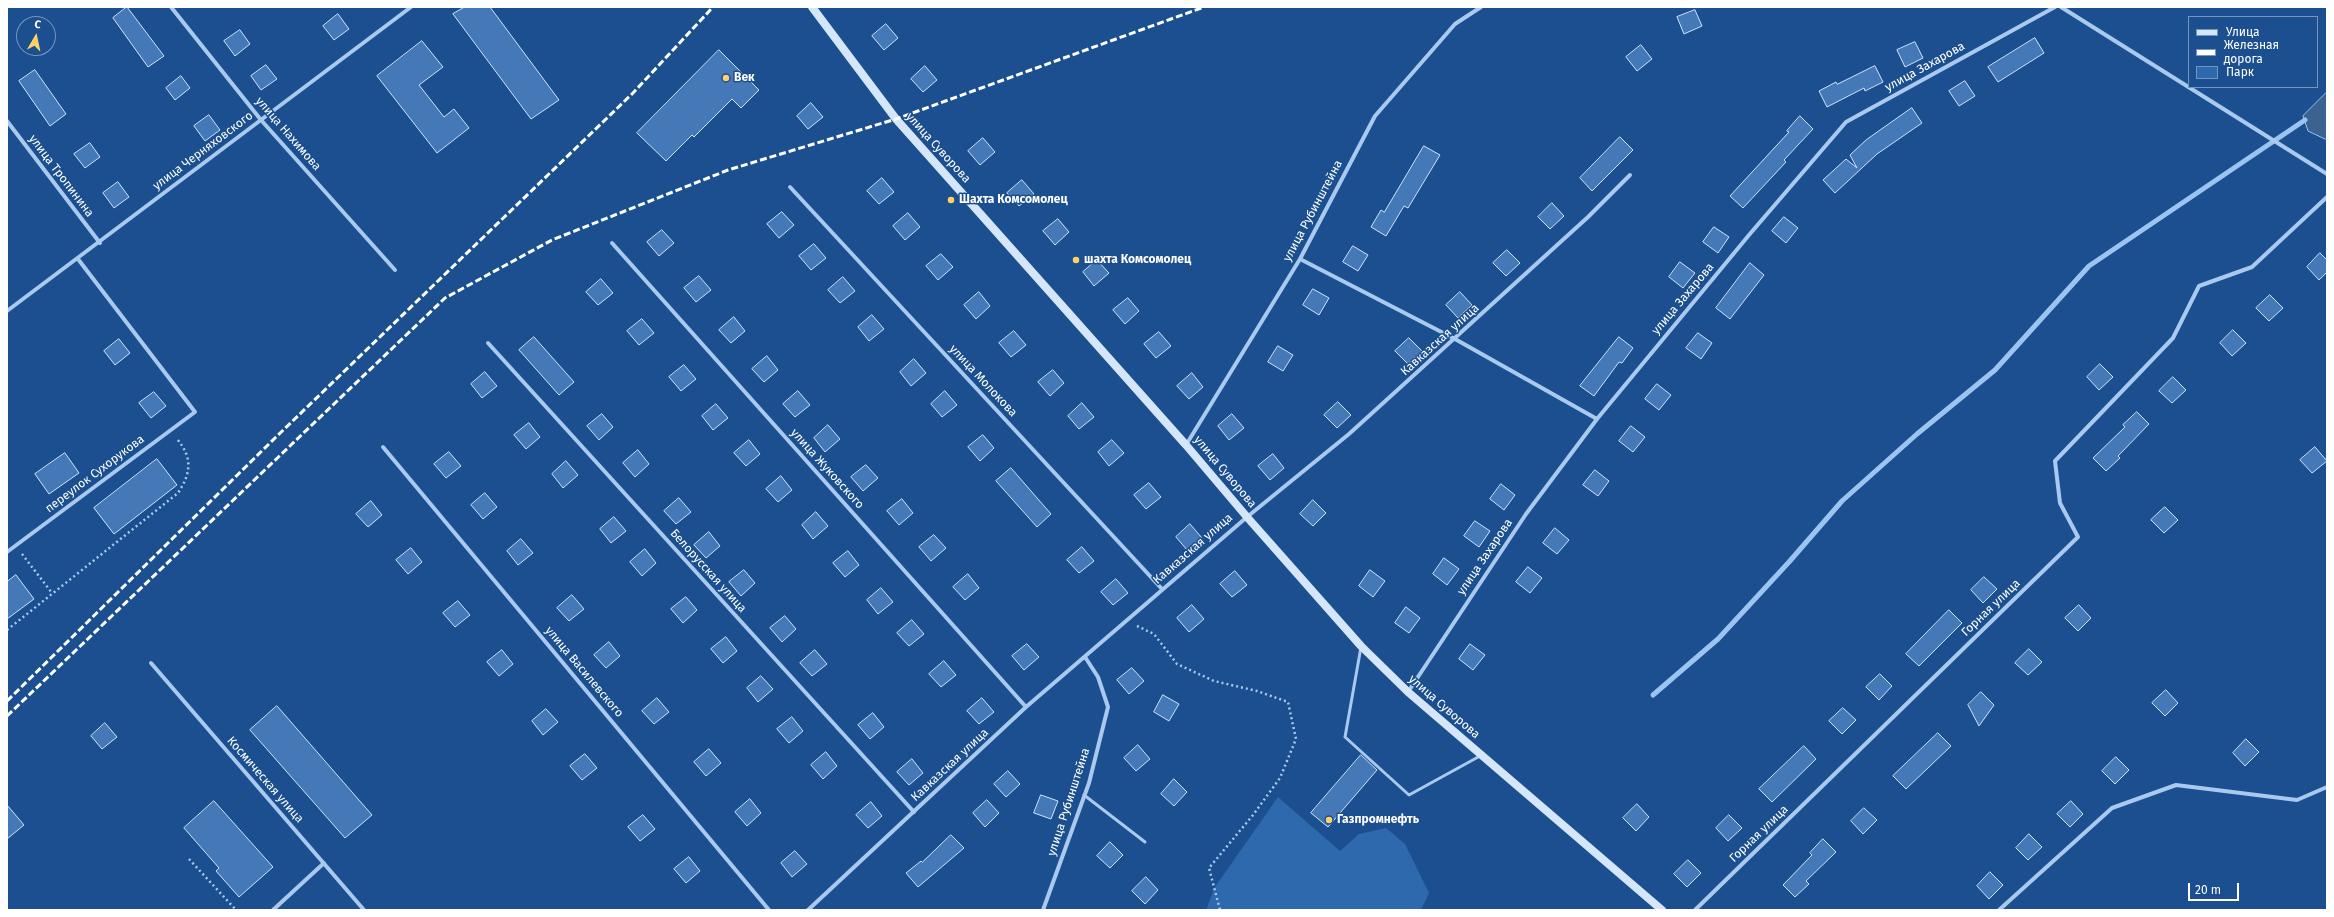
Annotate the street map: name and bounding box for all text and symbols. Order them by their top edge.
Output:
north arrow [16,16,56,56]
legend [2188,16,2318,88]
text: С [34,18,42,32]
text: Улица [2226,25,2260,39]
text: Железная дорога [2224,38,2279,66]
street label: улица Захарова [1883,39,1967,95]
text: Парк [2226,65,2254,79]
place label: Век [734,71,755,85]
marker: Век [721,73,731,83]
street label: улица Нахимова [252,94,324,174]
street label: улица Черняховского [150,109,256,193]
street label: улица Суворова [903,110,973,186]
street label: улица Тропинина [25,132,97,220]
street label: улица Рубинштейна [1280,158,1346,264]
place label: Шахта Комсомолец [959,193,1068,207]
marker: Шахта Комсомолец [946,195,956,205]
place label: шахта Комсомолец [1084,253,1191,267]
marker: шахта Комсомолец [1071,255,1081,265]
street label: улица Захарова [1649,260,1717,338]
street label: Кавказская улица [1398,301,1482,379]
street label: улица Молокова [946,342,1020,420]
street label: улица Жуковского [787,426,867,512]
street label: переулок Сухорукова [43,432,147,516]
street label: улица Суворова [1191,433,1259,511]
street label: Кавказская улица [1150,511,1236,587]
street label: улица Захарова [1454,516,1516,598]
street label: Белорусская улица [667,526,749,616]
street label: Горная улица [1959,576,2023,640]
street label: улица Василевского [542,624,626,720]
street label: улица Суворова [1405,672,1483,742]
street label: Кавказская улица [908,726,992,804]
street label: Космическая улица [224,734,306,826]
street label: улица Рубинштейна [1045,746,1093,858]
street label: Горная улица [1727,802,1791,866]
place label: Газпромнефть [1337,813,1419,827]
marker: Газпромнефть [1324,815,1334,825]
scale bar [2190,875,2241,901]
text: 20 m [2195,883,2221,897]

